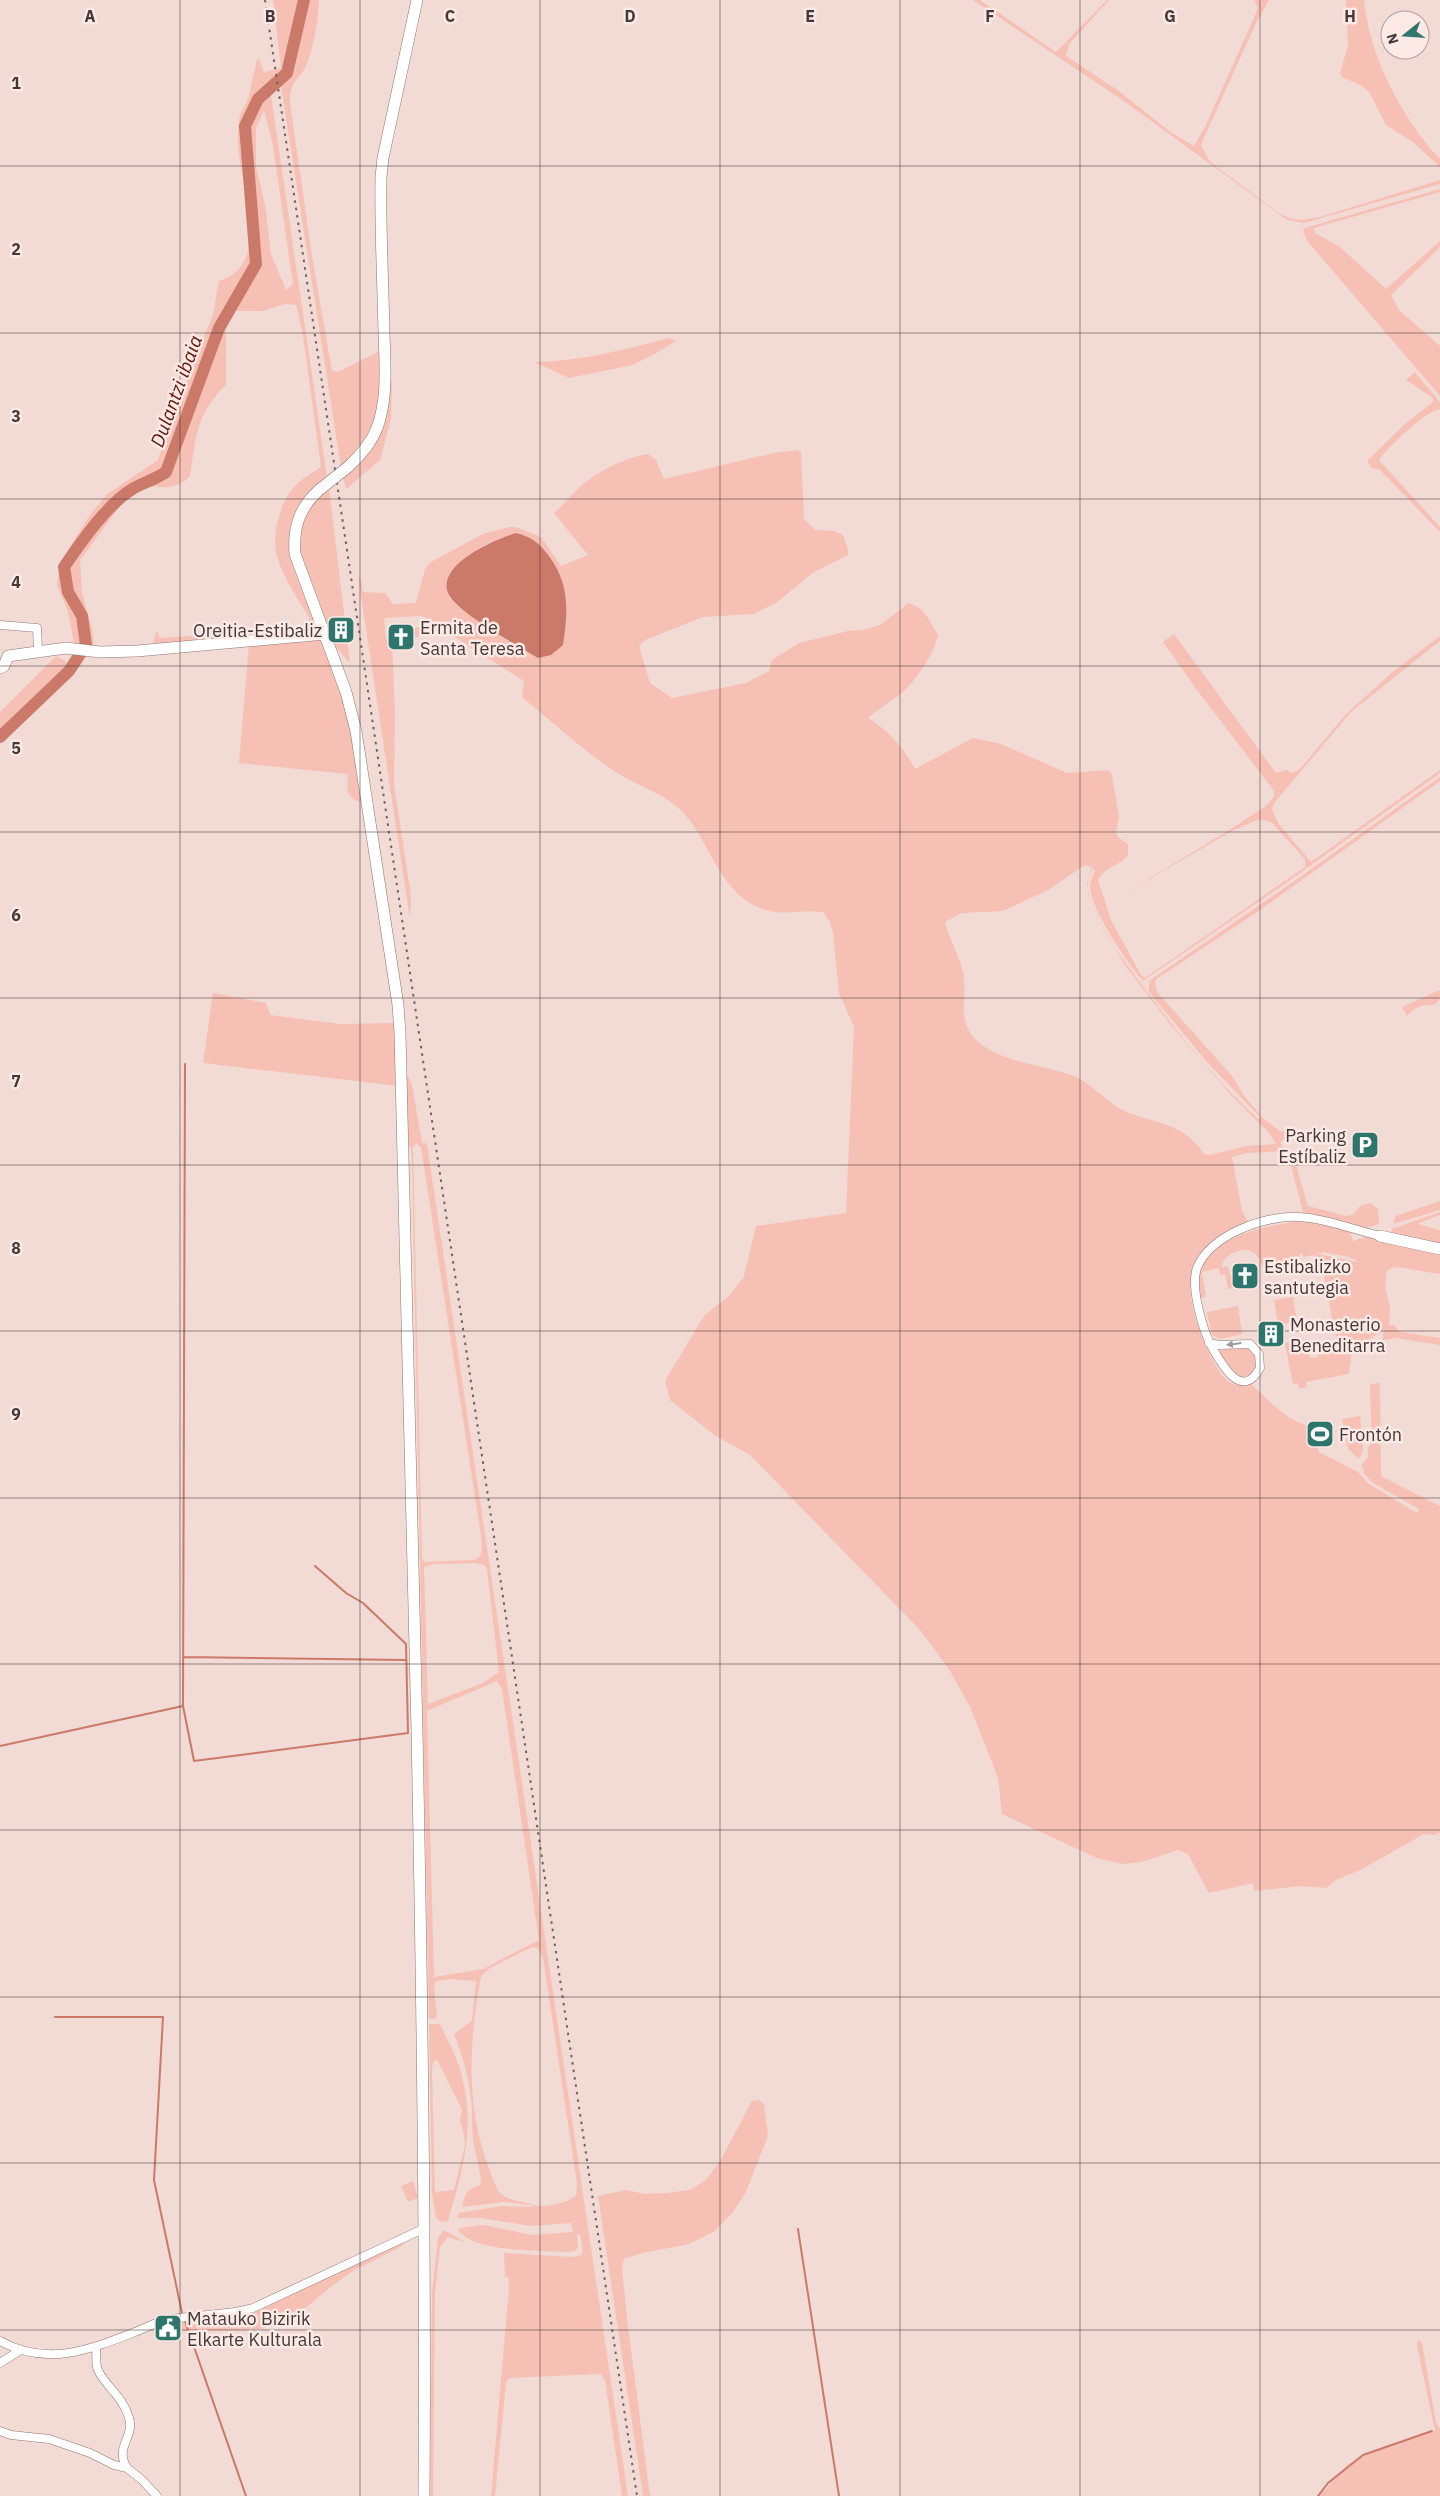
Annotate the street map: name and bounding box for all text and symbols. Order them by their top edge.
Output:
text: A [85,6,96,26]
text: B [265,6,276,26]
text: C [445,6,455,26]
text: D [624,6,636,26]
text: E [805,6,815,26]
text: F [985,6,995,26]
text: G [1164,6,1176,26]
text: H [1344,6,1356,26]
north arrow [1380,10,1430,60]
text: N [1382,31,1403,46]
text: 1 [11,73,21,93]
text: 2 [11,239,21,259]
water label: Dulantzi ibaia [145,332,207,450]
text: 3 [11,406,21,426]
text: 4 [11,572,21,592]
building icon: Oreitia-Estibaliz [326,615,356,645]
place label: Ermita de Santa Teresa [420,616,525,660]
place label: Oreitia-Estibaliz [193,619,322,642]
church icon: Ermita de Santa Teresa [386,622,416,652]
text: 5 [11,738,21,758]
text: 6 [11,905,21,925]
text: 7 [11,1071,21,1091]
place label: Parking Estíbaliz [1278,1124,1346,1168]
parking icon: Parking Estíbaliz [1350,1130,1380,1160]
text: 8 [11,1238,21,1258]
place label: Estibalizko santutegia [1264,1255,1351,1299]
church icon: Estibalizko santutegia [1230,1261,1260,1291]
place label: Monasterio Beneditarra [1290,1313,1386,1357]
building icon: Monasterio Beneditarra [1256,1319,1286,1349]
one-way arrow [1225,1340,1241,1348]
text: 9 [11,1404,21,1424]
sports icon: Frontón [1305,1419,1335,1449]
place label: Frontón [1339,1423,1402,1446]
place label: Matauko Bizirik Elkarte Kulturala [187,2307,322,2351]
public building icon: Matauko Bizirik Elkarte Kulturala [153,2313,183,2343]

